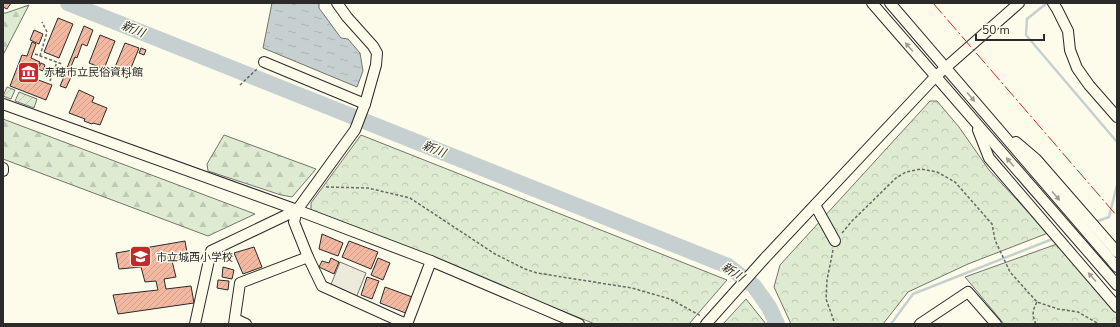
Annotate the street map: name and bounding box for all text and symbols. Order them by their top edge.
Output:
scale bar [976,16,1044,42]
water label: 新川 [119,17,149,42]
text: 50 m [982,22,1010,38]
one-way arrow [905,42,914,52]
museum icon: 赤穂市立民俗資料館 [15,59,41,85]
place label: 赤穂市立民俗資料館 [44,65,143,80]
one-way arrow [966,92,975,102]
water label: 新川 [420,137,450,162]
one-way arrow [1006,158,1015,167]
one-way arrow [1051,190,1060,201]
school or university icon: 市立城西小学校 [127,244,153,270]
place label: 市立城西小学校 [156,250,233,265]
water label: 新川 [719,259,749,286]
one-way arrow [1087,272,1096,282]

